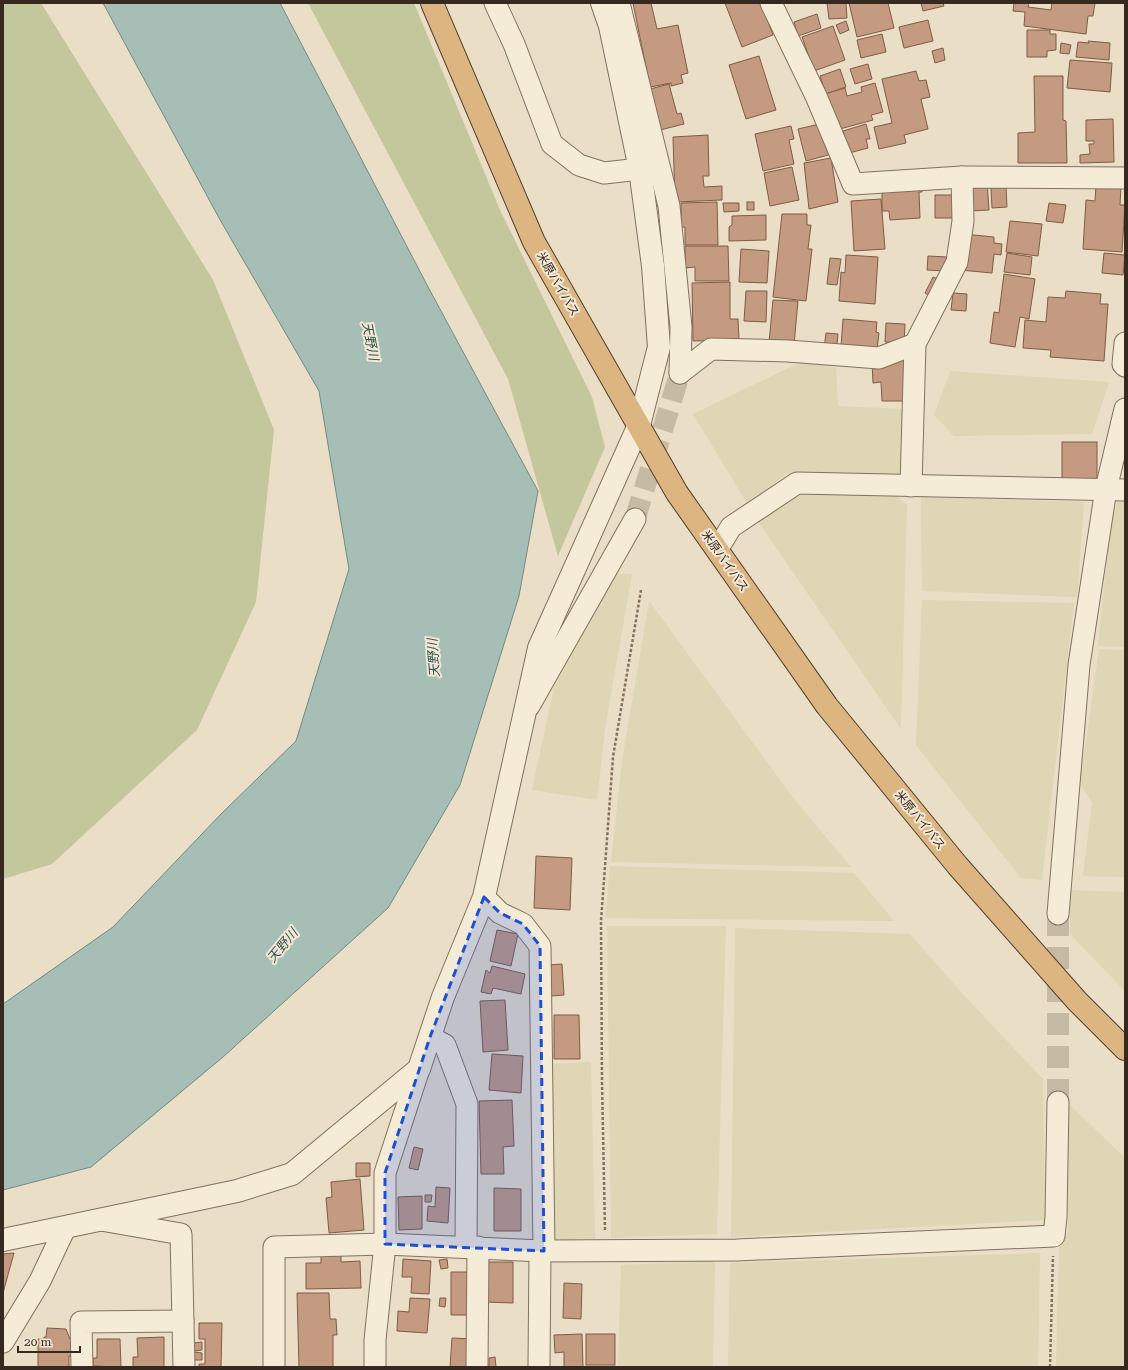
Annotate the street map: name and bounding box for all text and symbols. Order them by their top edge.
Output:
street label: 米原バイパス [534,249,582,319]
water label: 天野川 [359,321,382,364]
street label: 米原バイパス [699,528,751,594]
water label: 天野川 [425,636,442,678]
street label: 米原バイパス [892,788,948,852]
water label: 天野川 [264,924,302,965]
scale bar [18,1328,80,1354]
text: 20 m [24,1335,51,1349]

